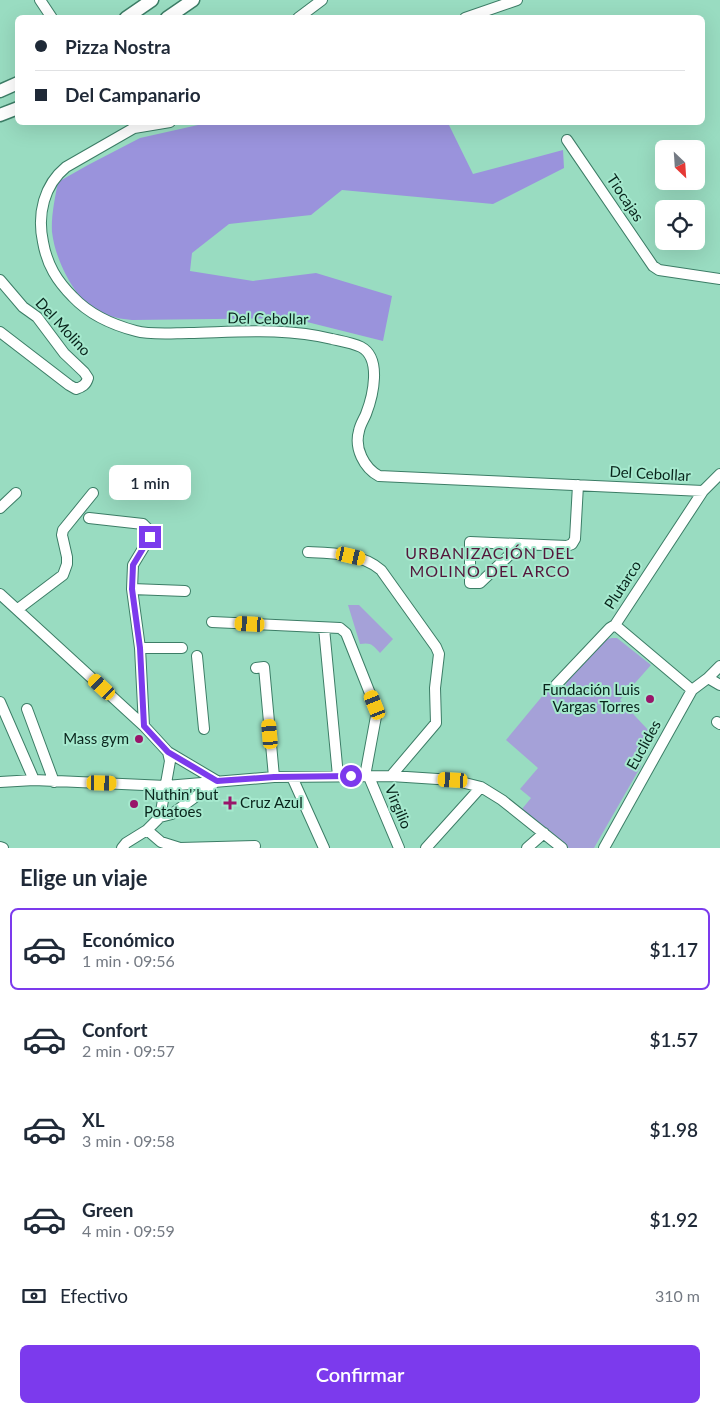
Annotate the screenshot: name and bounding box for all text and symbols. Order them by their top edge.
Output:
text: Pizza Nostra [65,35,171,58]
text: Del Campanario [65,83,201,106]
north arrow [655,140,705,190]
map controls [655,140,705,250]
street label: Tiocajas [604,170,648,224]
button: locate [655,200,705,250]
street label: Del Molino [32,294,95,359]
street label: Del Cebollar [227,308,309,328]
street label: Del Cebollar [609,462,692,484]
callout: 1 min [109,464,191,500]
text: 1 min [130,473,170,492]
route end [139,526,161,548]
district label: URBANIZACIÓN DEL MOLINO DEL ARCO [405,543,575,580]
car [334,545,367,567]
street label: Plutarco [600,557,645,612]
car [234,616,265,632]
car [85,671,118,703]
place label: Fundación Luis Vargas Torres [542,680,640,715]
car [362,688,387,722]
marker: Fundación Luis Vargas Torres [644,693,656,705]
street label: Euclides [622,717,664,772]
car [261,718,278,750]
place label: Mass gym [63,729,129,747]
marker: Mass gym [133,733,145,745]
route start [340,765,362,787]
car [437,772,468,788]
car [86,775,117,791]
street label: Virgilio [382,782,416,831]
place label: Nuthin' but Potatoes [144,785,219,820]
place label: Cruz Azul [240,793,303,811]
marker: Cruz Azul [224,797,236,809]
marker: Nuthin' but Potatoes [128,798,140,810]
text: Elige un viaje [20,864,148,891]
icon: car [22,927,67,972]
text: Económico [82,928,175,951]
text: $1.17 [649,938,698,961]
text: 1 min · 09:56 [82,951,175,970]
icon: car [22,1017,67,1062]
text: Confort [82,1018,147,1041]
text: $1.57 [649,1028,698,1051]
text: 2 min · 09:57 [82,1041,175,1060]
icon: car [22,1107,67,1152]
text: XL [82,1108,105,1131]
text: $1.98 [649,1118,698,1141]
text: 3 min · 09:58 [82,1131,175,1150]
icon: car [22,1197,67,1242]
text: Green [82,1198,133,1221]
text: $1.92 [649,1208,698,1231]
text: 4 min · 09:59 [82,1221,175,1240]
icon: cash [20,1282,48,1310]
text: Efectivo [60,1284,128,1307]
text: 310 m [655,1286,700,1305]
button: Confirmar [20,1345,700,1403]

